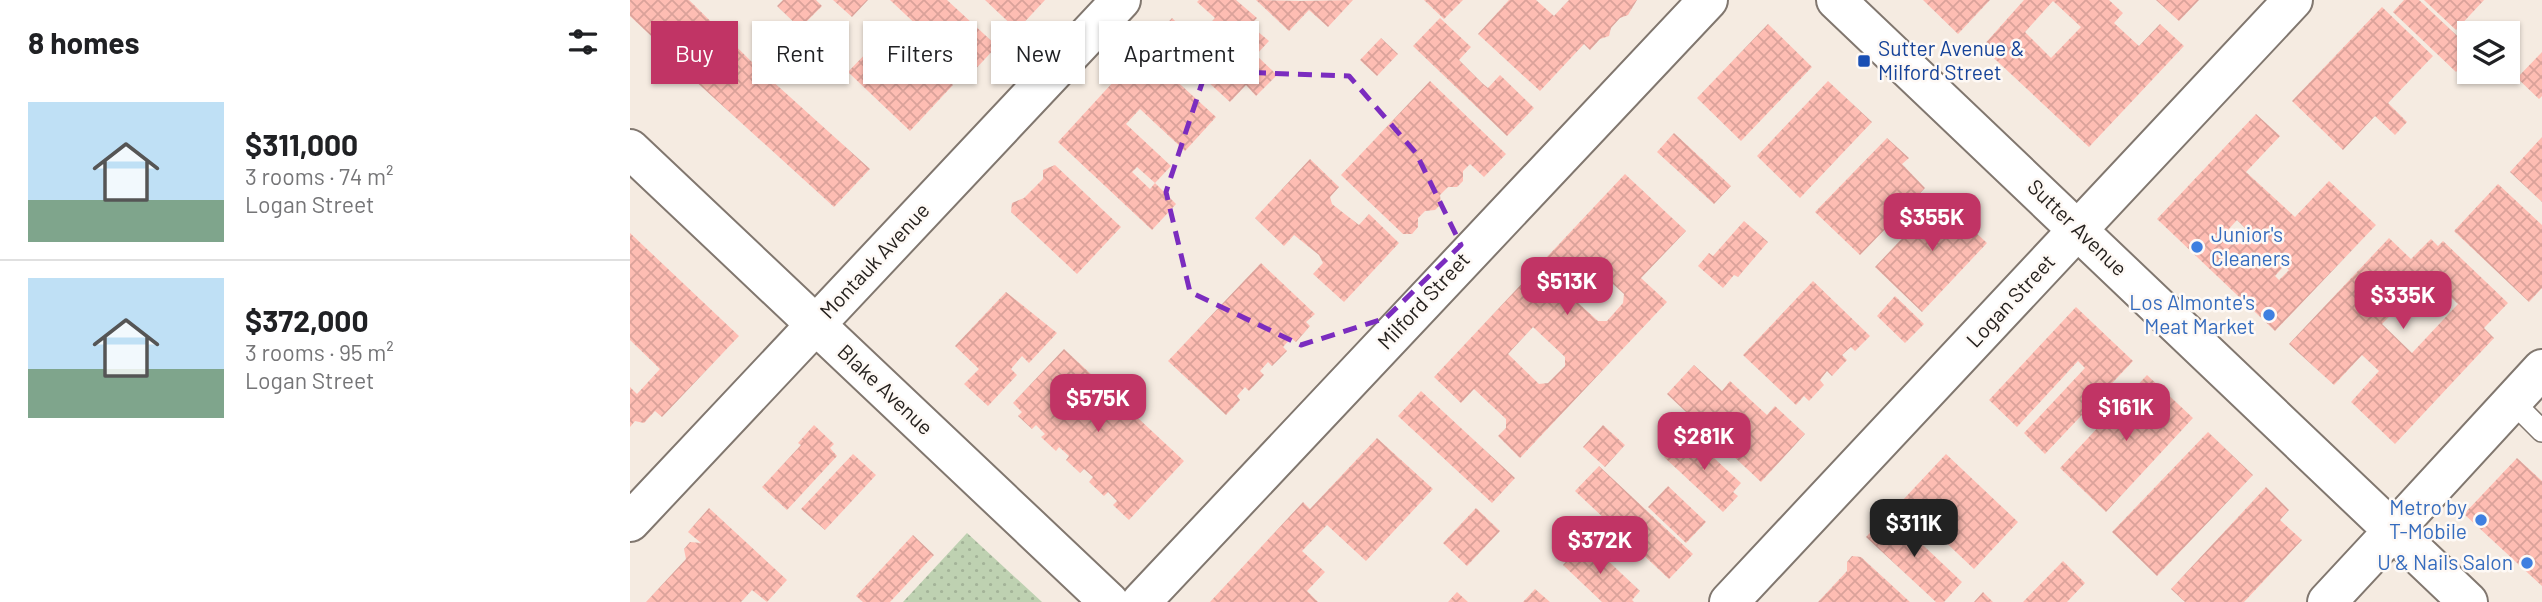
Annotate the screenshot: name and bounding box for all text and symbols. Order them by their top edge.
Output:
chip: Buy [651,21,738,84]
chip: Rent [752,21,849,84]
chip: Filters [863,21,977,84]
chip: New [991,21,1085,84]
chip: Apartment [1099,21,1259,84]
map controls [2457,21,2520,84]
button: layers [2457,21,2520,84]
icon: filters [564,23,602,61]
text: 8 homes [28,24,139,60]
place label: Sutter Avenue & Milford Street [1878,35,2024,84]
marker: Sutter Avenue & Milford Street [1856,53,1872,69]
text: $311,000 [245,126,358,162]
icon: home [84,130,168,214]
text: 3 rooms · 74 m² [245,162,394,190]
street label: Sutter Avenue [2023,173,2133,280]
text: Logan Street [245,190,374,218]
pin: $355K [1883,194,1981,253]
street label: Montauk Avenue [814,197,934,323]
text: $355K [1900,202,1964,230]
place label: Junior's Cleaners [2211,221,2290,270]
marker: Junior's Cleaners [2189,239,2205,255]
street label: Milford Street [1372,246,1474,354]
street label: Logan Street [1960,248,2059,352]
pin: $513K [1518,258,1616,317]
text: $513K [1537,266,1597,294]
pin: $335K [2354,272,2452,331]
text: $335K [2371,280,2435,308]
place label: Los Almonte's Meat Market [2129,289,2255,338]
text: $372,000 [245,302,369,338]
icon: home [84,306,168,390]
marker: Los Almonte's Meat Market [2261,307,2277,323]
text: 3 rooms · 95 m² [245,338,394,366]
street label: Blake Avenue [833,339,939,439]
text: Logan Street [245,366,374,394]
pin: $575K [1049,374,1147,434]
text: $575K [1066,383,1130,411]
pin: $161K [2077,384,2175,443]
text: $161K [2098,392,2154,420]
pin: $281K [1655,412,1753,472]
text: $281K [1674,421,1734,449]
place label: Metro by T-Mobile [2389,494,2467,543]
pin: $311K [1865,500,1963,559]
text: $311K [1886,508,1942,536]
marker: Metro by T-Mobile [2473,512,2489,528]
pin: $372K [1551,516,1649,576]
text: $372K [1568,525,1632,553]
place label: U & Nails Salon [2377,549,2513,574]
marker: U & Nails Salon [2519,555,2535,571]

